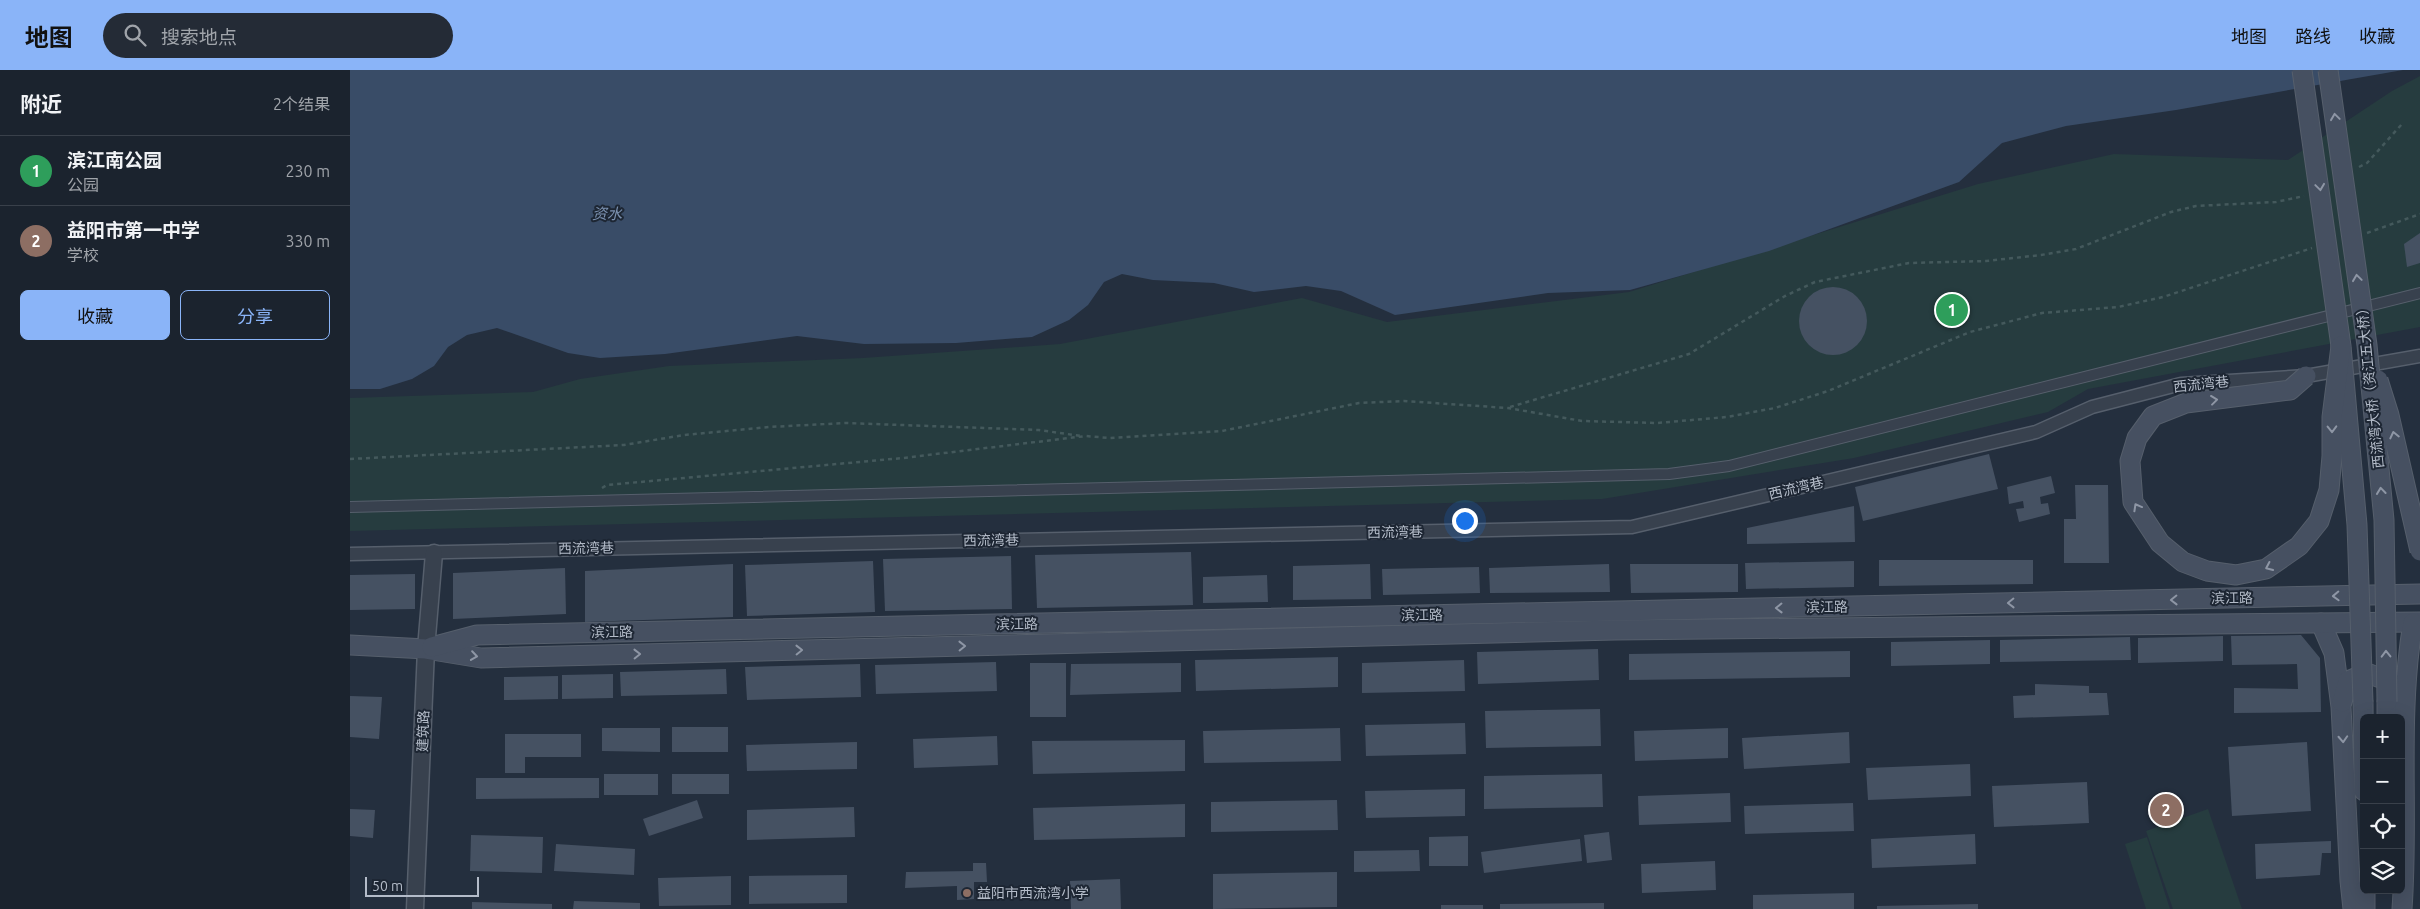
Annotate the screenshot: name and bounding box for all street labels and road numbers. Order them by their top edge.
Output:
street label: 西流湾大桥（资江五大桥） [2353,301,2387,469]
street label: 西流湾巷 [2172,373,2230,395]
street label: 西流湾巷 [1767,474,1825,502]
street label: 西流湾巷 [1367,524,1423,540]
street label: 西流湾巷 [963,532,1019,548]
street label: 西流湾巷 [558,540,614,556]
street label: 滨江路 [2211,590,2253,606]
street label: 滨江路 [1806,599,1848,615]
street label: 滨江路 [1401,607,1443,623]
street label: 滨江路 [996,616,1038,632]
street label: 滨江路 [591,624,633,640]
street label: 建筑路 [414,710,432,752]

